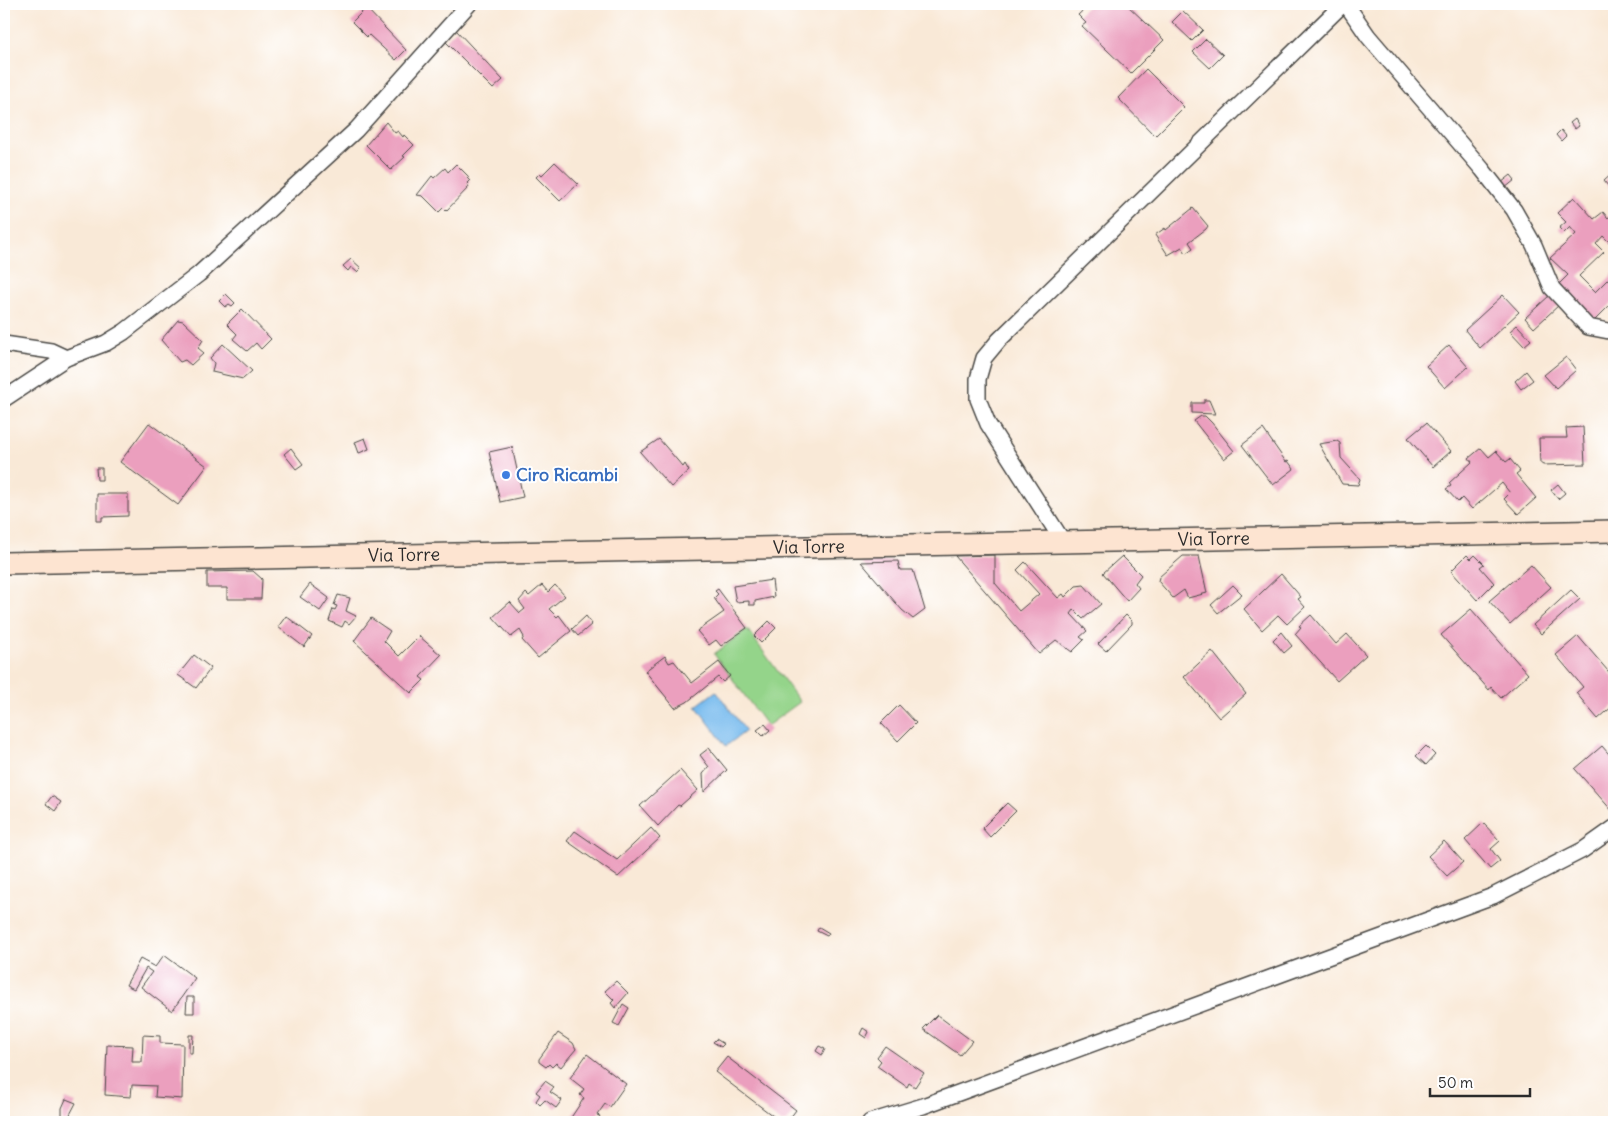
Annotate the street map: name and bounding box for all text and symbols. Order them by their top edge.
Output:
place label: Ciro Ricambi [516,463,618,486]
marker: Ciro Ricambi [500,469,512,481]
street label: Via Torre [1177,526,1250,551]
street label: Via Torre [773,534,845,559]
street label: Via Torre [368,542,440,567]
scale bar [1430,1066,1530,1098]
text: 50 m [1438,1073,1473,1092]

